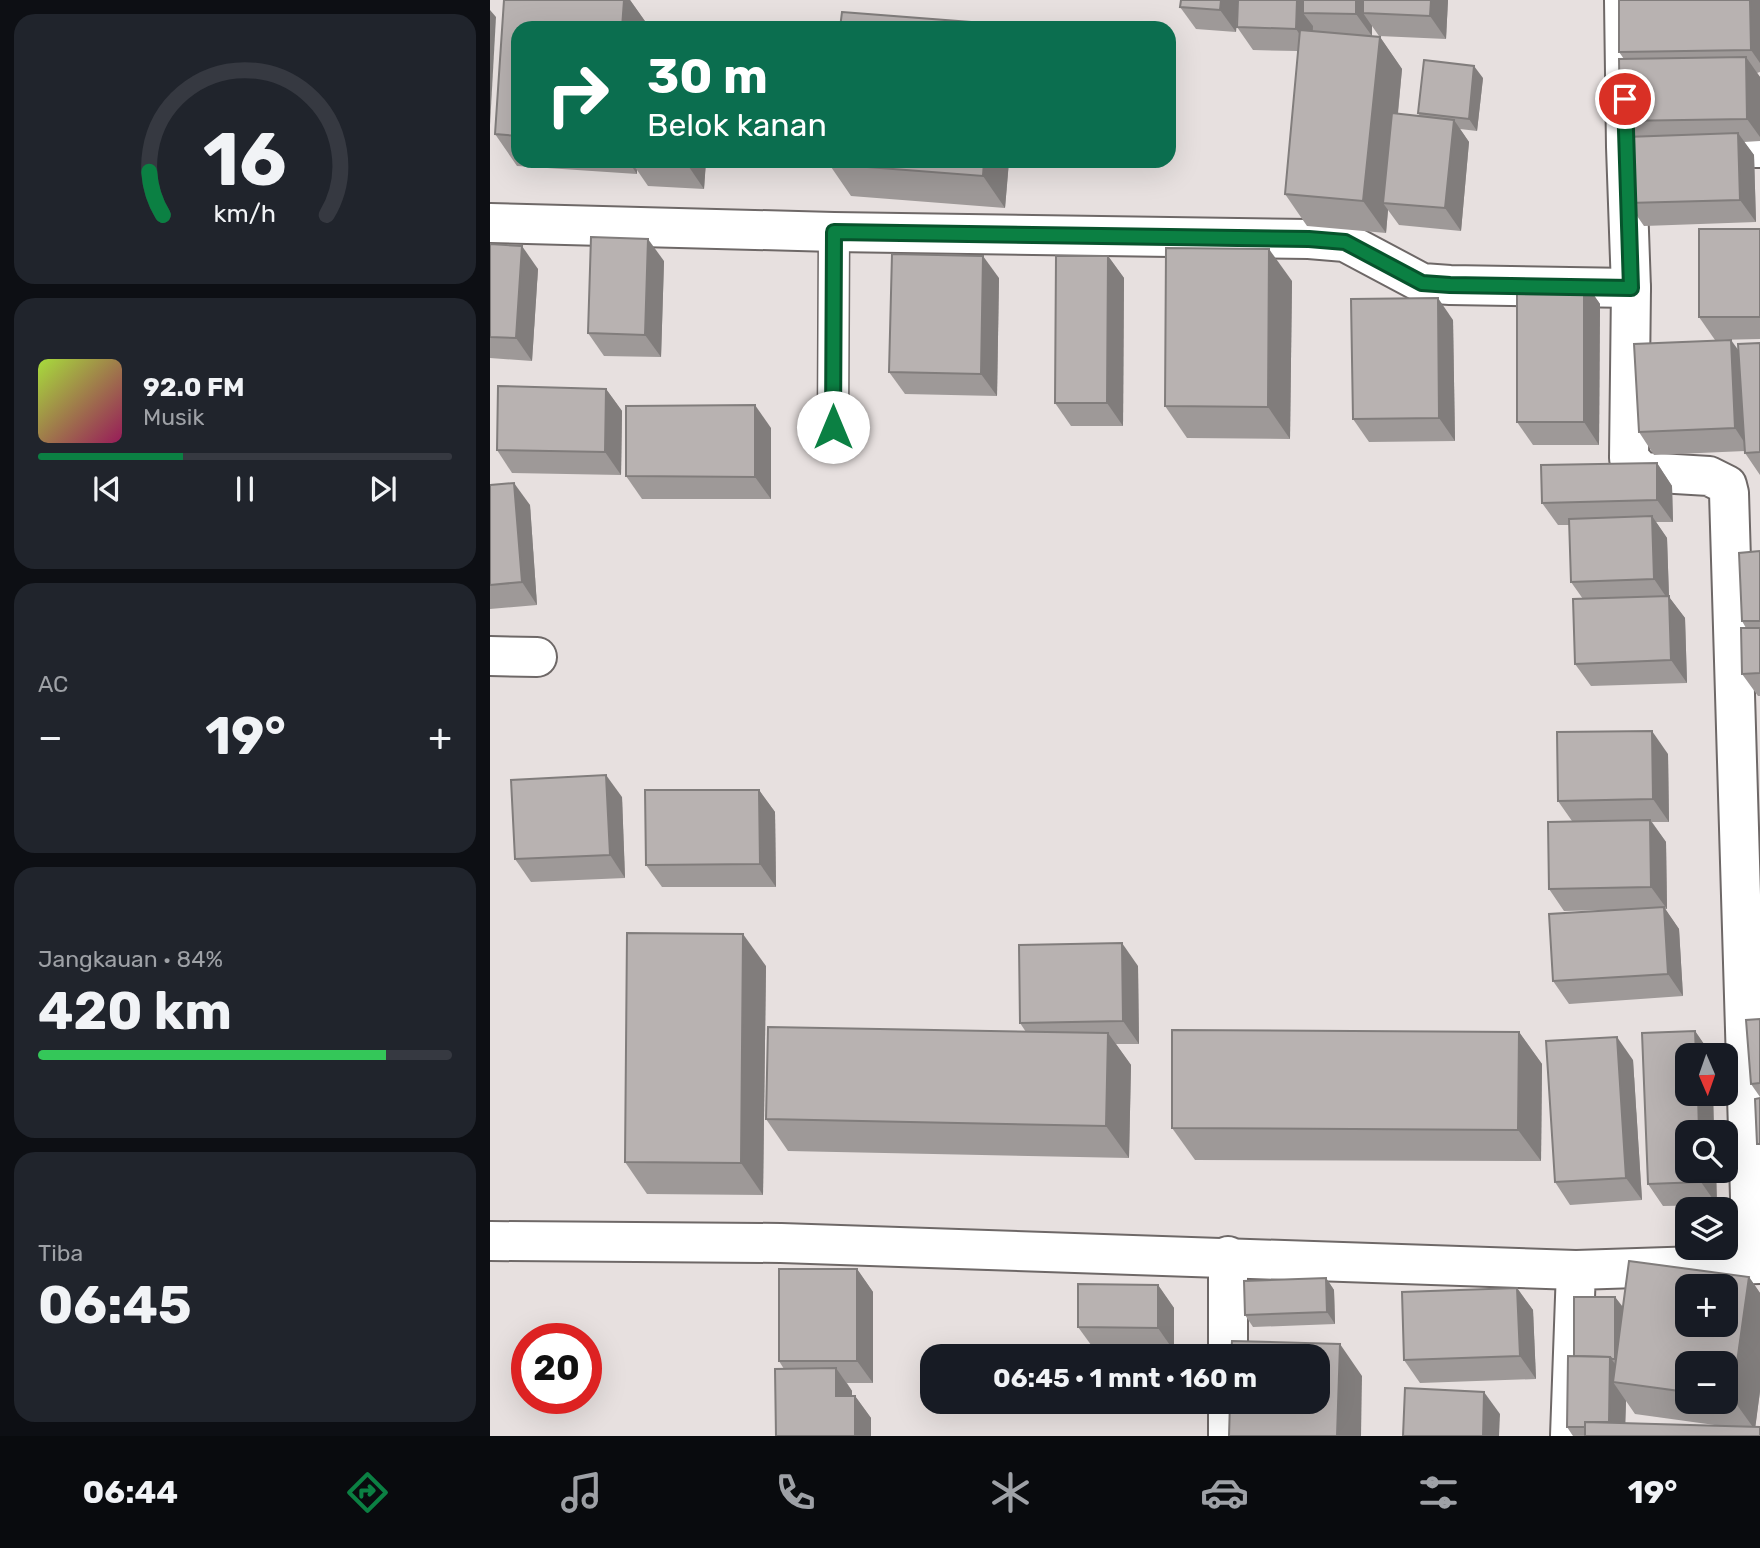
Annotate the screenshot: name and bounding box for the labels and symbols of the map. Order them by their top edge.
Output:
pin [1595,69,1655,129]
position arrow [796,390,870,464]
north arrow [1675,1043,1738,1106]
speed limit sign: 20 [511,1323,602,1414]

